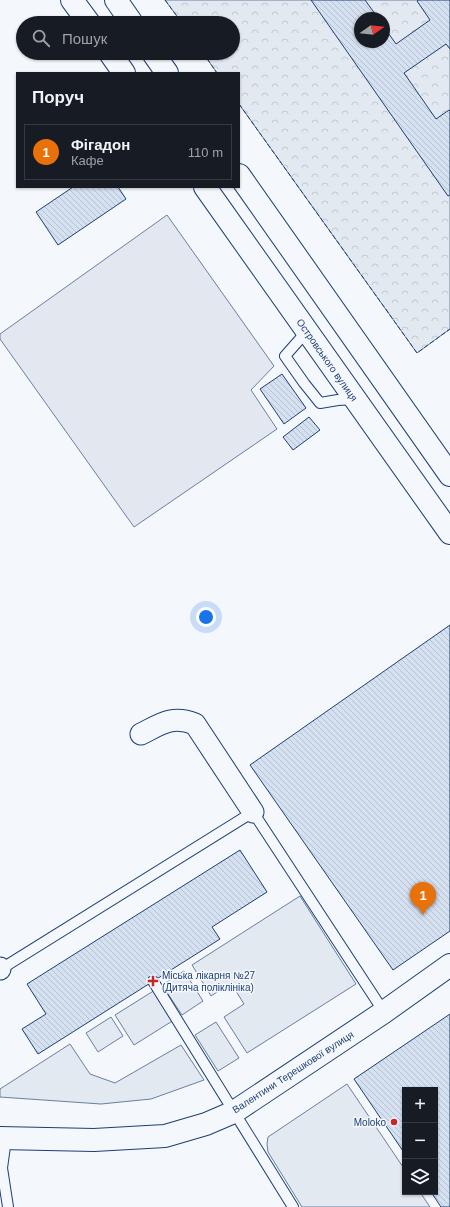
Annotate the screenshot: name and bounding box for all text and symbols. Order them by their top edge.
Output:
north arrow [354,12,390,48]
search box [16,16,240,60]
icon: search [30,27,52,49]
text: Пошук [62,30,107,47]
text: Поруч [32,88,84,107]
text: Фігадон [71,136,130,153]
text: 1 [42,145,50,160]
text: 110 m [188,145,223,160]
text: Кафе [71,153,104,168]
street label: Островського вулиця [294,317,360,403]
your location [196,607,216,627]
pin: 1 [410,882,436,915]
place label: Міська лікарня №27 (Дитяча поліклініка) [162,970,255,993]
marker: Міська лікарня №27 (Дитяча поліклініка) [147,975,159,987]
street label: Валентини Терешкової вулиця [230,1029,356,1115]
map controls [402,1087,438,1195]
button: + [402,1087,438,1123]
place label: Moloko [354,1117,386,1128]
marker: Moloko [389,1117,399,1127]
button: − [402,1123,438,1159]
button: layers [402,1159,438,1195]

